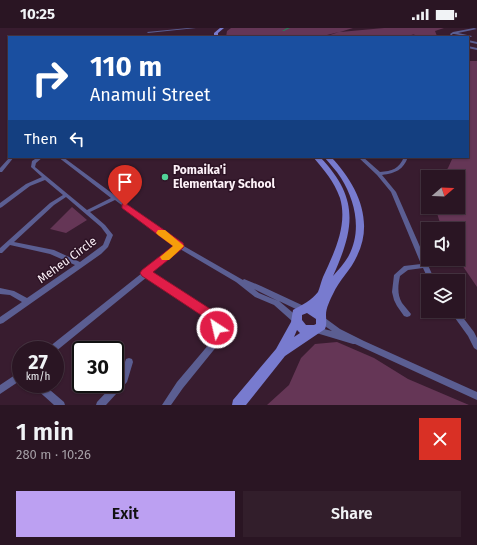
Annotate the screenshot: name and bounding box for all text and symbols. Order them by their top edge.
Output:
text: 10:25 [20,5,55,23]
text: 110 m [90,50,162,83]
icon: right [24,52,76,104]
text: Anamuli Street [90,84,211,106]
icon: left [66,128,88,150]
text: Then [24,130,58,148]
place label: Pomaika'i Elementary School [173,163,276,191]
pin [108,165,142,206]
north arrow [421,170,465,214]
map controls [421,170,465,318]
icon: arrive [114,171,136,193]
marker: Pomaika'i Elementary School [160,172,170,182]
button: sound [421,222,465,266]
street label: Meheu Circle [35,234,99,286]
button: layers [421,274,465,318]
position arrow [196,307,238,349]
speed limit sign: 30 [72,341,124,393]
text: 27 [28,350,48,374]
text: km/h [26,371,50,383]
text: 1 min [16,418,74,446]
button: close [419,418,461,460]
text: 280 m · 10:26 [16,447,91,462]
button: Exit [16,491,235,537]
button: Share [243,491,461,537]

